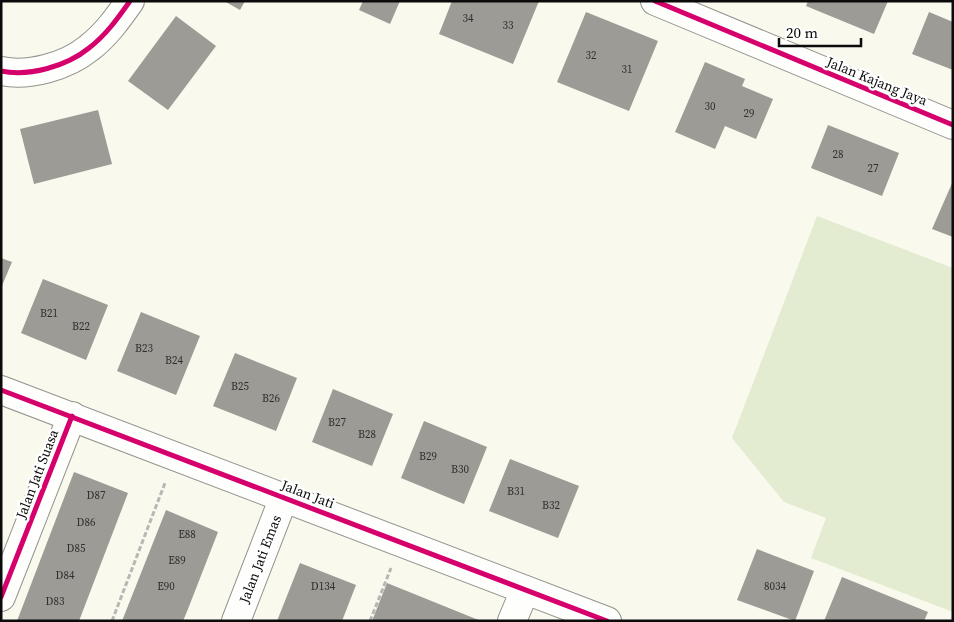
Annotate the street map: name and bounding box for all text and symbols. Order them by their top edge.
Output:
house number: 34 [463,11,474,26]
scale bar [779,15,862,47]
house number: 33 [503,18,514,33]
text: 20 m [786,22,818,43]
house number: 32 [586,48,597,63]
street label: Jalan Kajang Jaya [823,51,931,111]
house number: 31 [622,62,633,77]
house number: 30 [705,99,716,114]
house number: 29 [744,106,755,121]
house number: 28 [833,147,844,162]
house number: 27 [868,161,879,176]
house number: B21 [40,306,58,321]
house number: B22 [72,319,90,334]
house number: B23 [135,341,153,356]
house number: B24 [165,353,183,368]
house number: B25 [231,379,249,394]
house number: B26 [262,391,280,406]
house number: B27 [328,415,346,430]
street label: Jalan Jati Suasa [10,426,64,523]
house number: B28 [358,427,376,442]
house number: B29 [419,449,437,464]
house number: B30 [451,462,469,477]
street label: Jalan Jati [278,474,338,513]
house number: B31 [507,484,525,499]
house number: D87 [87,488,106,503]
house number: B32 [542,498,560,513]
street label: Jalan Jati Emas [234,512,286,607]
house number: D86 [77,515,96,530]
house number: E88 [178,527,196,542]
house number: D85 [67,541,86,556]
house number: E89 [168,553,186,568]
house number: D84 [56,568,75,583]
house number: E90 [157,579,175,594]
house number: D134 [311,579,336,594]
house number: 8034 [764,579,786,594]
house number: D83 [46,594,65,609]

